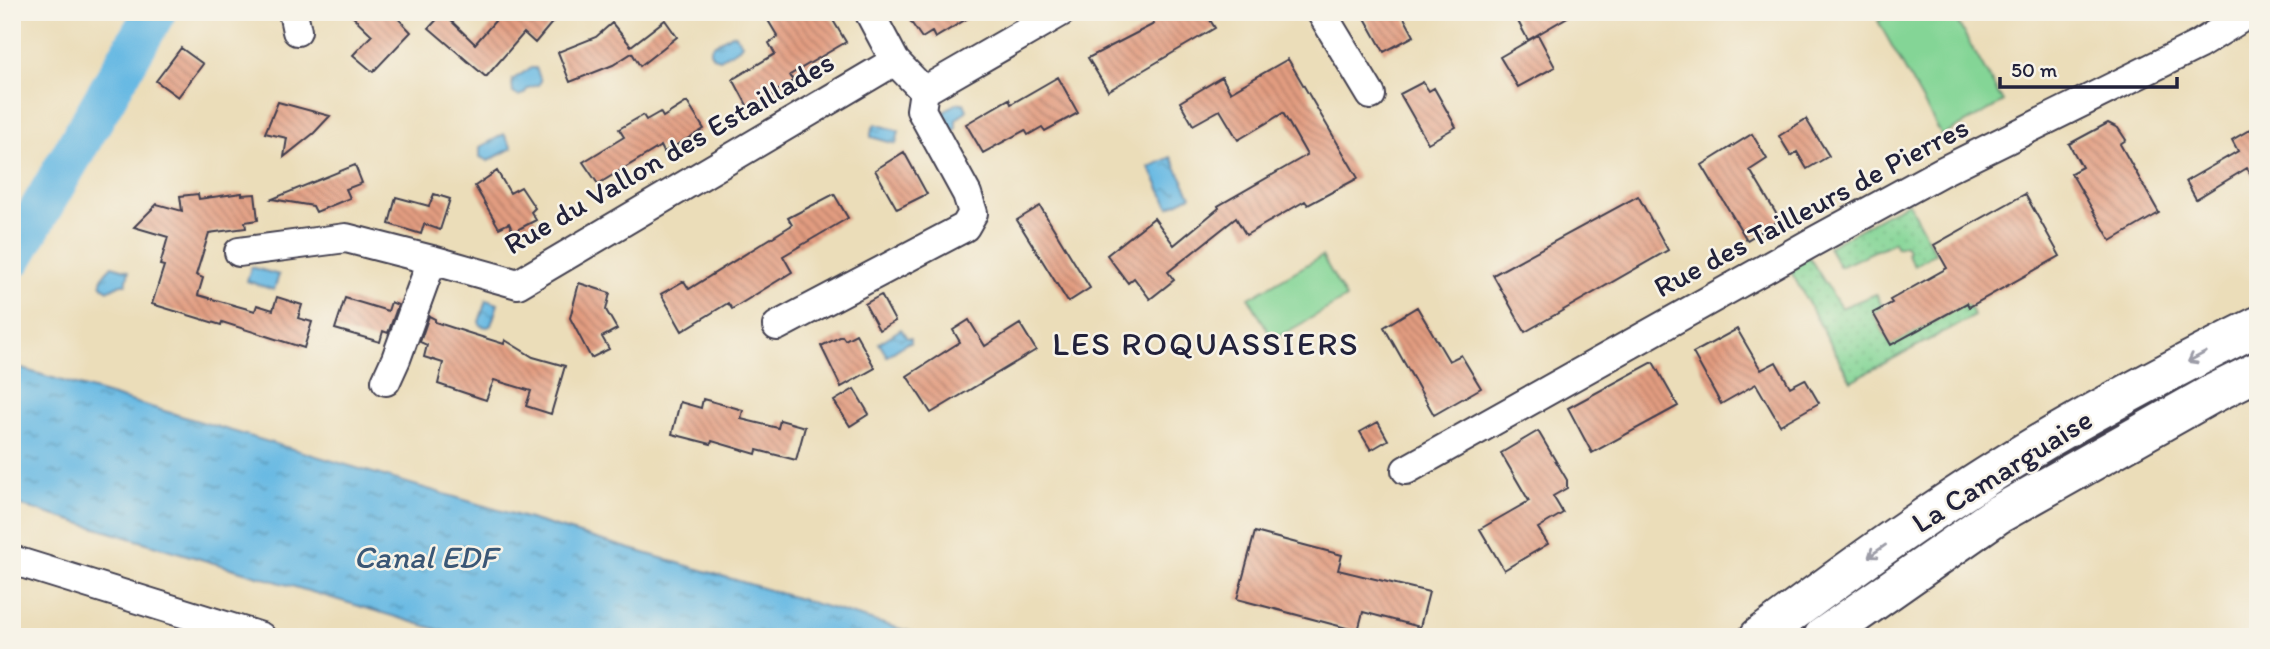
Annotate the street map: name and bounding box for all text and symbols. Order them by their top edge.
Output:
street label: Rue du Vallon des Estaillades [497,43,841,262]
scale bar [2000,46,2177,90]
text: 50 m [2011,57,2058,82]
street label: Rue des Tailleurs de Pierres [1647,108,1974,305]
district label: LES ROQUASSIERS [1052,324,1360,363]
one-way arrow [2187,351,2208,364]
street label: La Camarguaise [1905,400,2099,541]
water label: Canal EDF [354,538,502,576]
one-way arrow [1868,544,1887,558]

